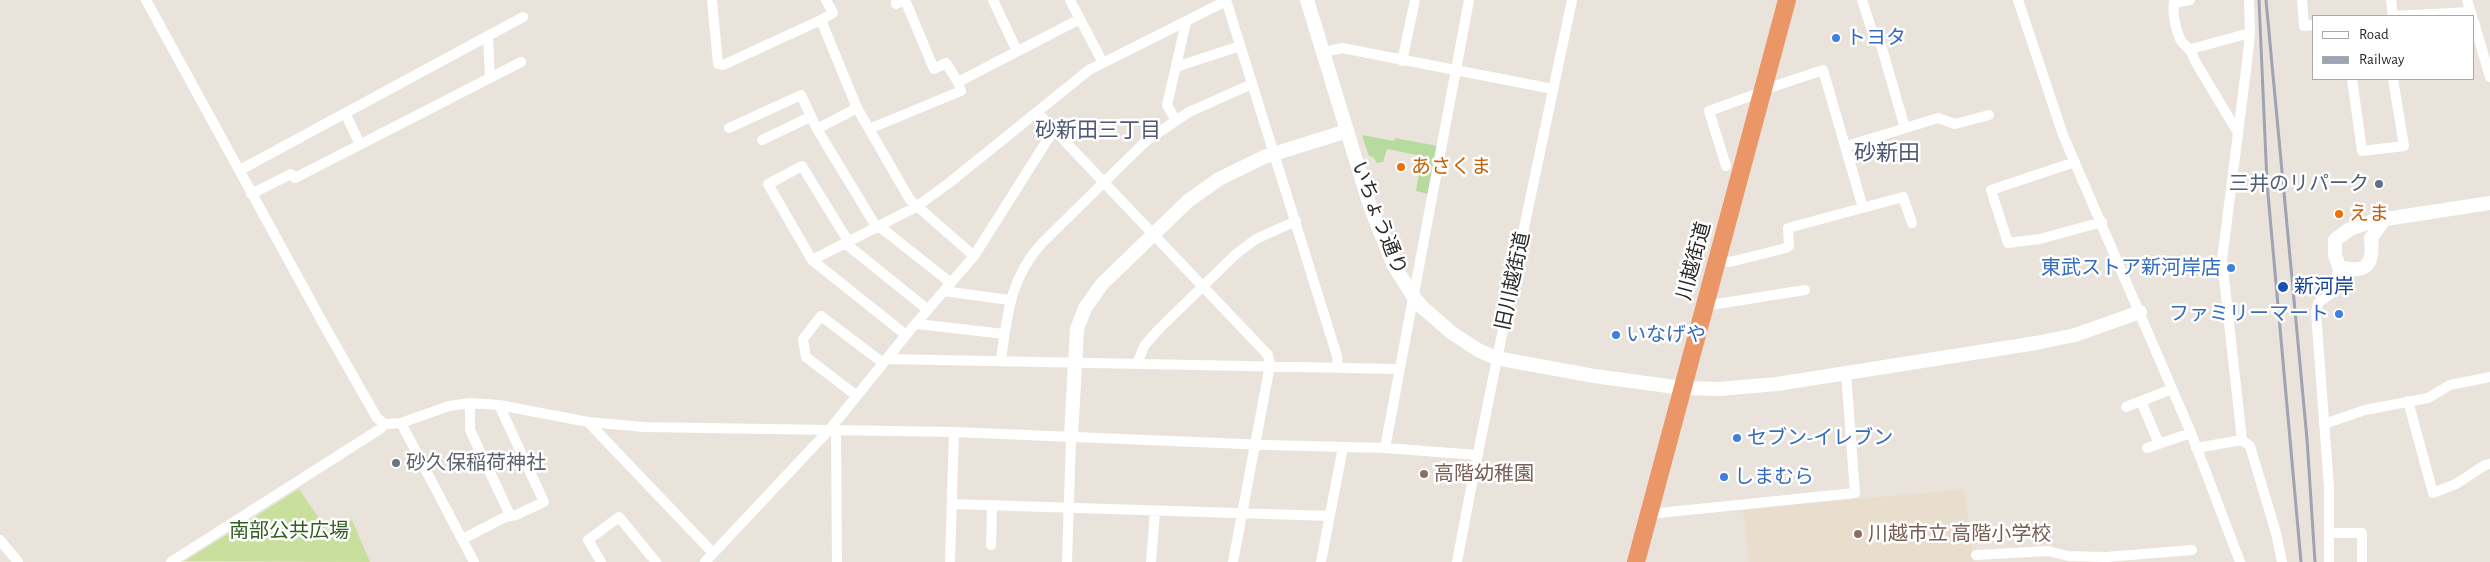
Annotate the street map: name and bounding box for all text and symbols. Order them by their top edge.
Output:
legend [2312,15,2475,80]
place label: トヨタ [1846,26,1906,50]
text: Road [2359,27,2389,42]
marker: トヨタ [1830,32,1842,44]
text: Railway [2359,52,2404,67]
district label: 砂新田三丁目 [1035,118,1161,144]
district label: 砂新田 [1854,140,1920,166]
place label: あさくま [1411,155,1491,179]
street label: いちょう通り [1346,158,1412,278]
marker: あさくま [1395,161,1407,173]
place label: 三井のリパーク [2229,172,2369,196]
marker: 三井のリパーク [2373,178,2385,190]
place label: えま [2349,202,2389,226]
marker: えま [2333,208,2345,220]
street label: 川越街道 [1672,219,1716,303]
street label: 旧川越街道 [1491,230,1535,332]
place label: 東武ストア新河岸店 [2041,256,2221,280]
marker: 東武ストア新河岸店 [2225,262,2237,274]
place label: 新河岸 [2294,275,2354,299]
marker: 新河岸 [2276,280,2290,294]
place label: ファミリーマート [2169,302,2329,326]
marker: ファミリーマート [2333,308,2345,320]
place label: いなげや [1626,323,1706,347]
marker: いなげや [1610,329,1622,341]
place label: セブン-イレブン [1747,426,1893,450]
marker: セブン-イレブン [1731,432,1743,444]
place label: 砂久保稲荷神社 [406,451,546,475]
marker: 砂久保稲荷神社 [390,457,402,469]
place label: 高階幼稚園 [1434,462,1534,486]
place label: しまむら [1734,465,1814,489]
marker: 高階幼稚園 [1418,468,1430,480]
marker: しまむら [1718,471,1730,483]
park label: 南部公共広場 [229,519,349,543]
place label: 川越市立 高階小学校 [1868,522,2051,546]
marker: 川越市立 高階小学校 [1852,528,1864,540]

